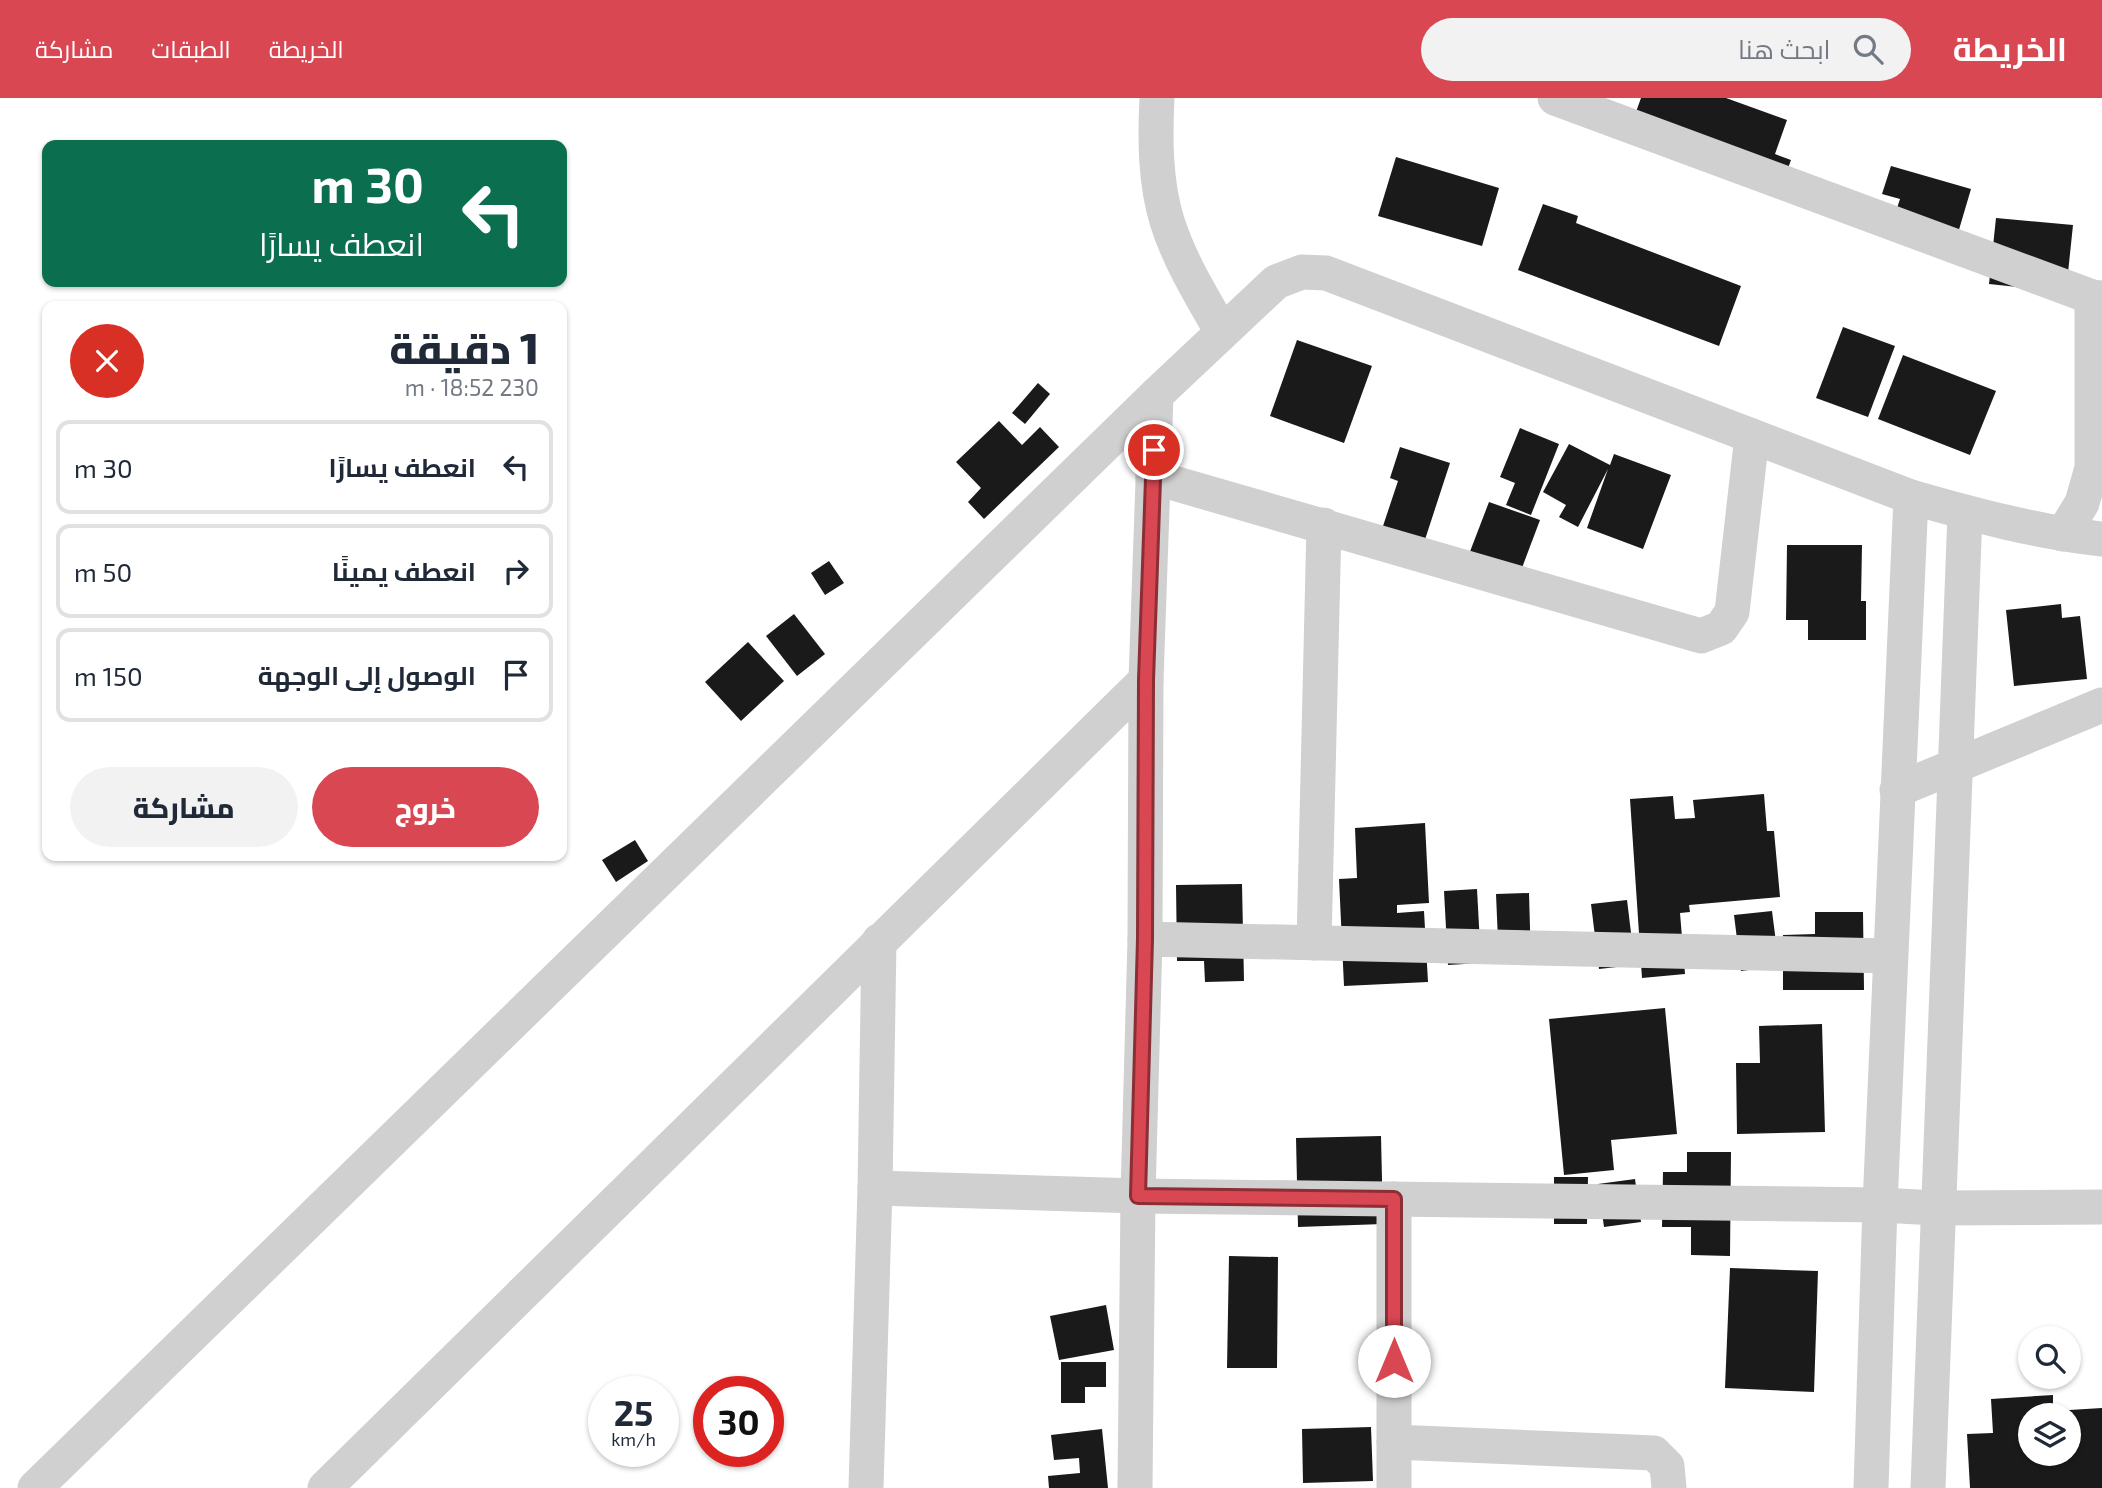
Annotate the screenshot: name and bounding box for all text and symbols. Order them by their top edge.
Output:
search box [1421,18,1911,81]
text: الخريطة [1953,28,2067,68]
icon: search [1849,30,1887,68]
text: ابحث هنا [1738,33,1831,64]
text: مشاركة [35,34,113,63]
text: الطبقات [151,34,231,63]
text: الخريطة [269,34,344,63]
text: 30 m [312,154,424,213]
icon: left [448,168,539,259]
text: انعطف يسارًا [259,224,424,262]
text: 1 دقيقة [389,322,539,372]
button: close [70,324,144,398]
text: 230 m · 18:52 [405,373,539,401]
pin [1124,420,1184,480]
icon: arrive [1135,431,1173,469]
icon: left [497,448,535,486]
text: انعطف يسارًا [329,451,476,482]
text: 30 m [74,452,133,483]
icon: right [497,552,535,590]
text: انعطف يمينًا [332,555,476,586]
text: 50 m [74,556,132,587]
icon: arrive [497,656,535,694]
text: الوصول إلى الوجهة [258,659,476,690]
text: 150 m [74,660,143,691]
button: مشاركة [70,767,298,847]
button: خروج [312,767,539,847]
position arrow [1357,1324,1431,1398]
map controls [2018,1326,2081,1466]
button: search [2018,1326,2081,1389]
speed limit sign: 30 [693,1376,784,1467]
text: 25 [614,1391,653,1433]
button: layers [2018,1403,2081,1466]
text: km/h [611,1428,656,1450]

